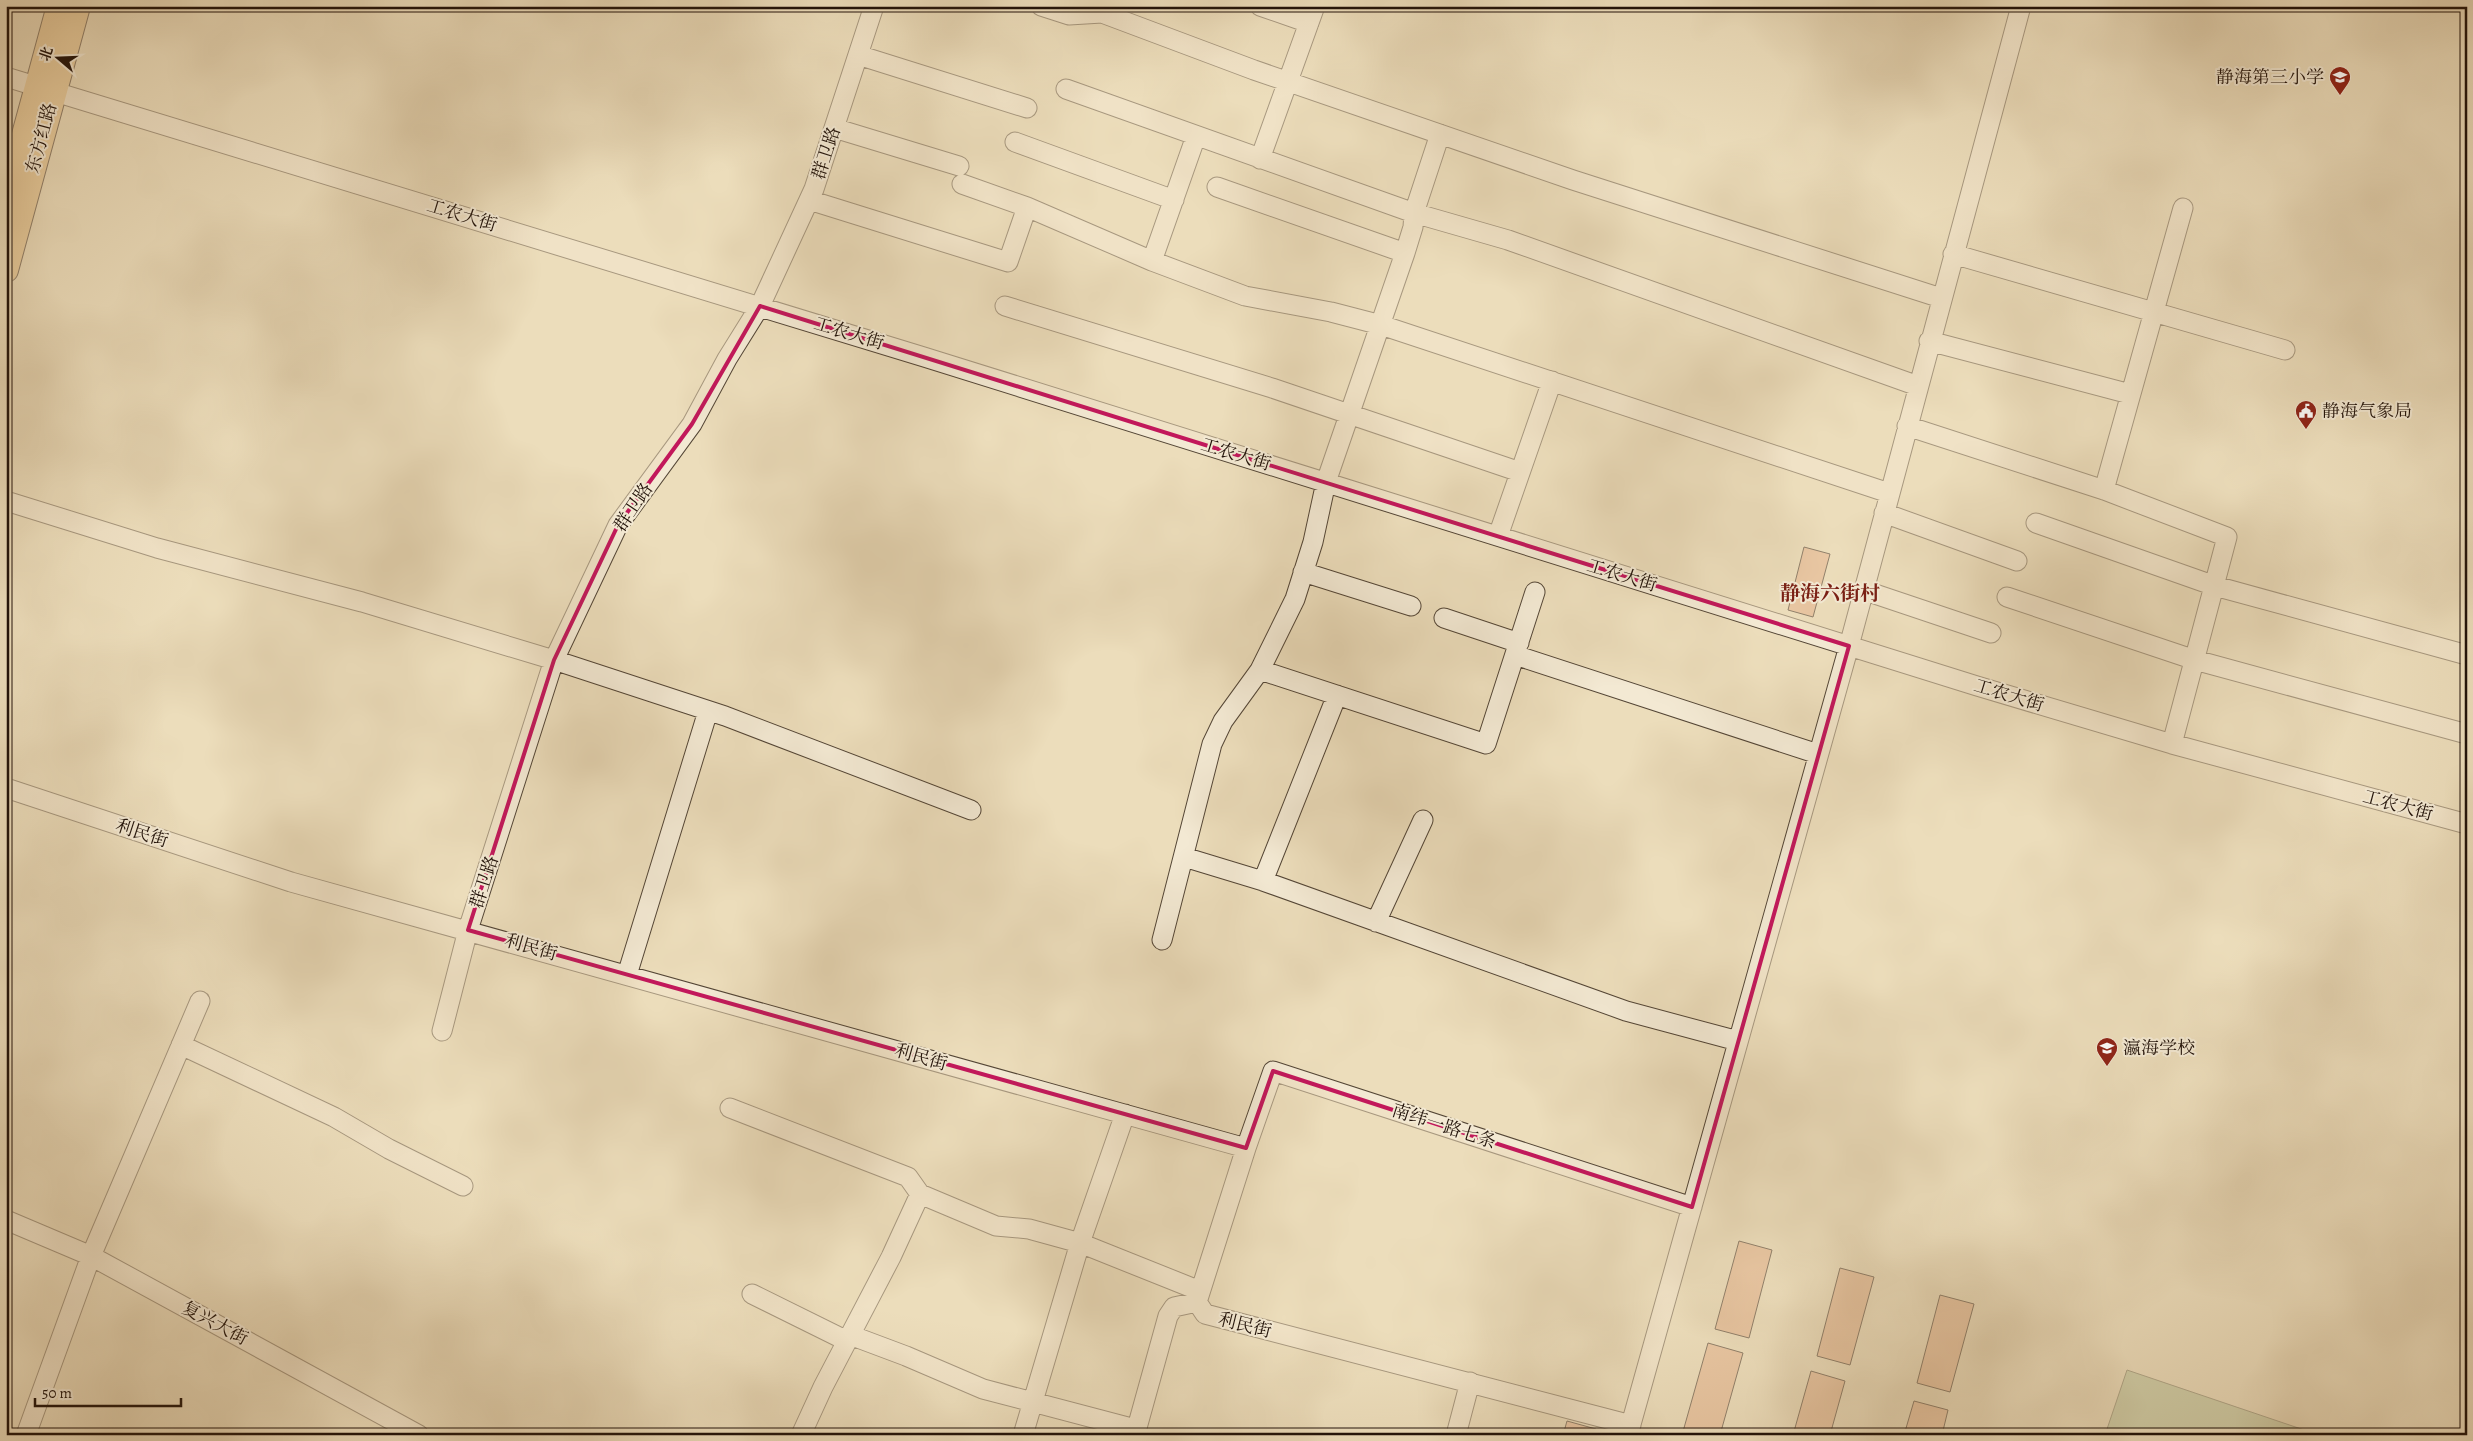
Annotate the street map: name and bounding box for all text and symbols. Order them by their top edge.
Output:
north arrow [32,32,82,82]
text: 北 [35,44,57,64]
place label: 静海第三小学 [2216,65,2324,89]
school or university icon: 静海第三小学 [2328,65,2352,96]
street label: 东方红路 [20,100,62,176]
street label: 群卫路 [806,124,846,182]
street label: 工农大街 [424,193,500,237]
street label: 工农大街 [811,311,887,355]
public building icon: 静海气象局 [2294,399,2318,430]
place label: 静海气象局 [2322,399,2412,423]
street label: 工农大街 [1198,432,1274,476]
street label: 群卫路 [608,478,658,536]
street label: 工农大街 [1584,553,1660,597]
district label: 静海六街村 [1780,580,1880,607]
street label: 工农大街 [1971,673,2047,717]
street label: 工农大街 [2360,784,2436,826]
street label: 利民街 [113,813,171,853]
street label: 群卫路 [464,853,504,911]
street label: 利民街 [502,928,560,966]
school or university icon: 瀛海学校 [2095,1036,2119,1067]
place label: 瀛海学校 [2123,1036,2195,1060]
street label: 利民街 [892,1038,950,1076]
street label: 南纬一路七条 [1389,1098,1499,1154]
street label: 复兴大街 [178,1296,252,1350]
street label: 利民街 [1216,1307,1274,1343]
scale bar [35,1376,181,1408]
text: 50 m [42,1383,72,1403]

